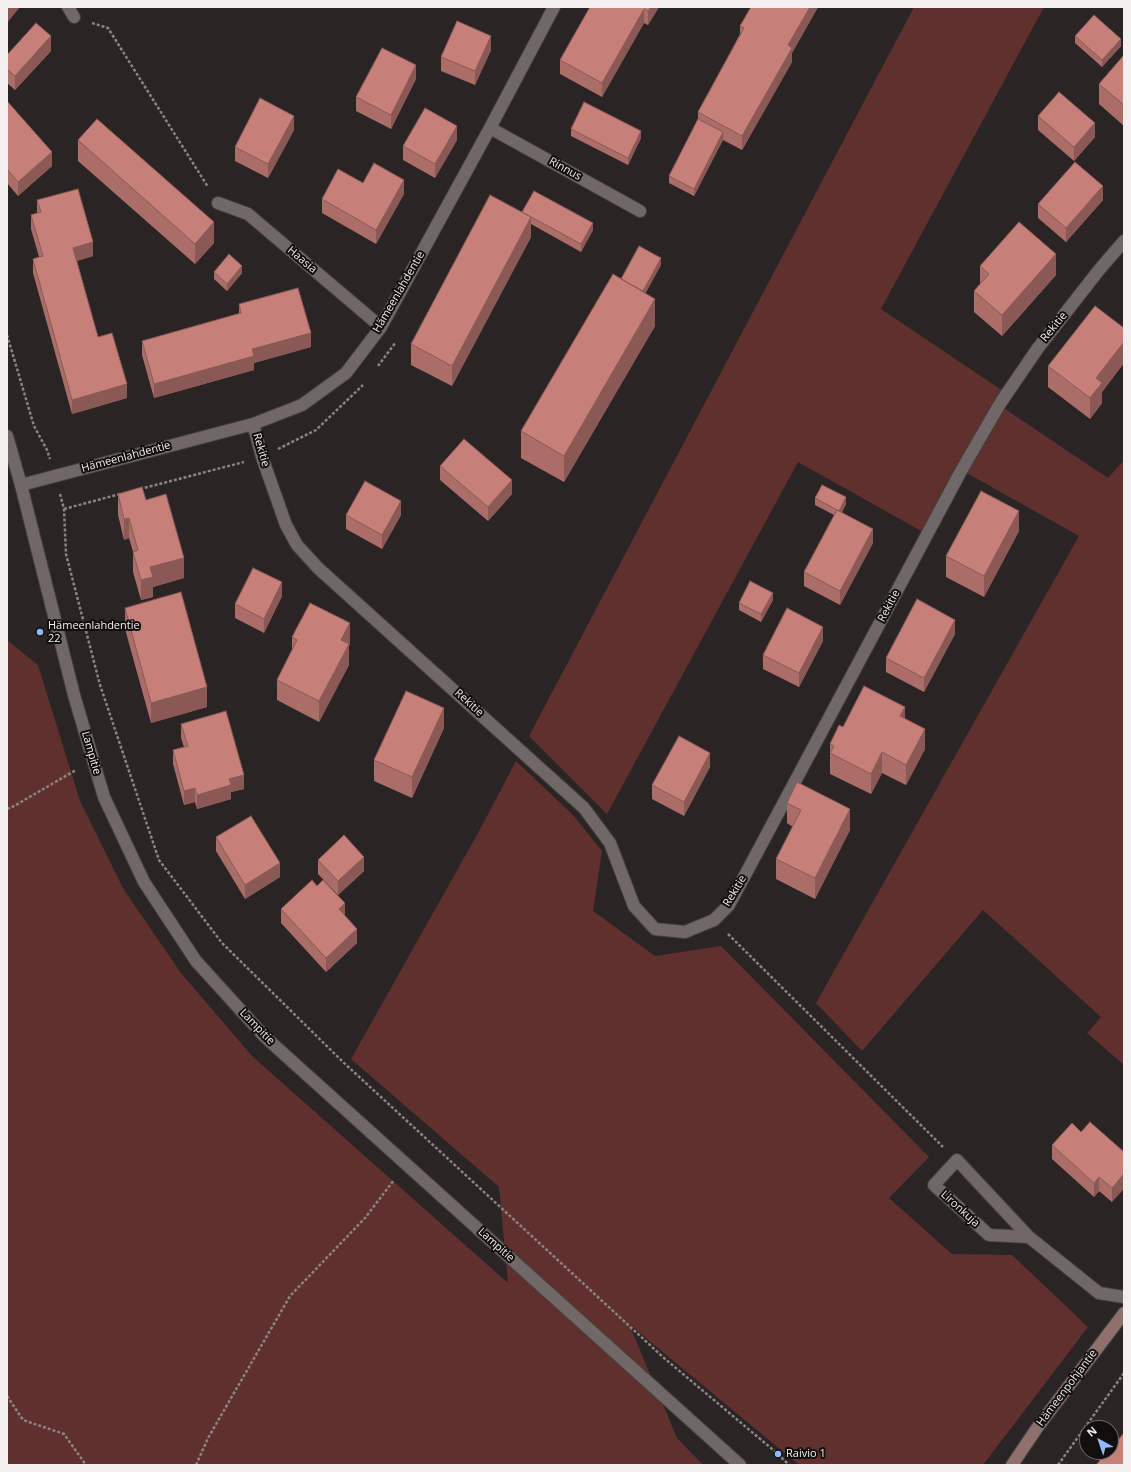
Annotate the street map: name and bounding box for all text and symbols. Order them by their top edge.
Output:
street label: Rinnus [546,155,584,183]
street label: Haasia [285,244,319,276]
street label: Hämeenlahdentie [370,249,428,335]
street label: Rekitie [1038,309,1070,345]
street label: Rekitie [250,432,272,468]
street label: Hämeenlahdentie [80,439,172,475]
street label: Rekitie [875,588,903,624]
place label: Hämeenlahdentie 22 [48,619,140,645]
marker: Hämeenlahdentie 22 [35,627,45,637]
street label: Rekitie [452,687,486,719]
street label: Lampitie [79,730,103,776]
street label: Rekitie [720,873,750,909]
street label: Lampitie [237,1006,277,1048]
street label: Lironkuja [938,1188,982,1230]
street label: Lampitie [475,1225,517,1265]
street label: Hämeenpohjantie [1034,1347,1100,1429]
north arrow [1079,1420,1119,1460]
text: N [1083,1423,1100,1440]
place label: Raivio 1 [786,1447,826,1461]
marker: Raivio 1 [773,1449,783,1459]

